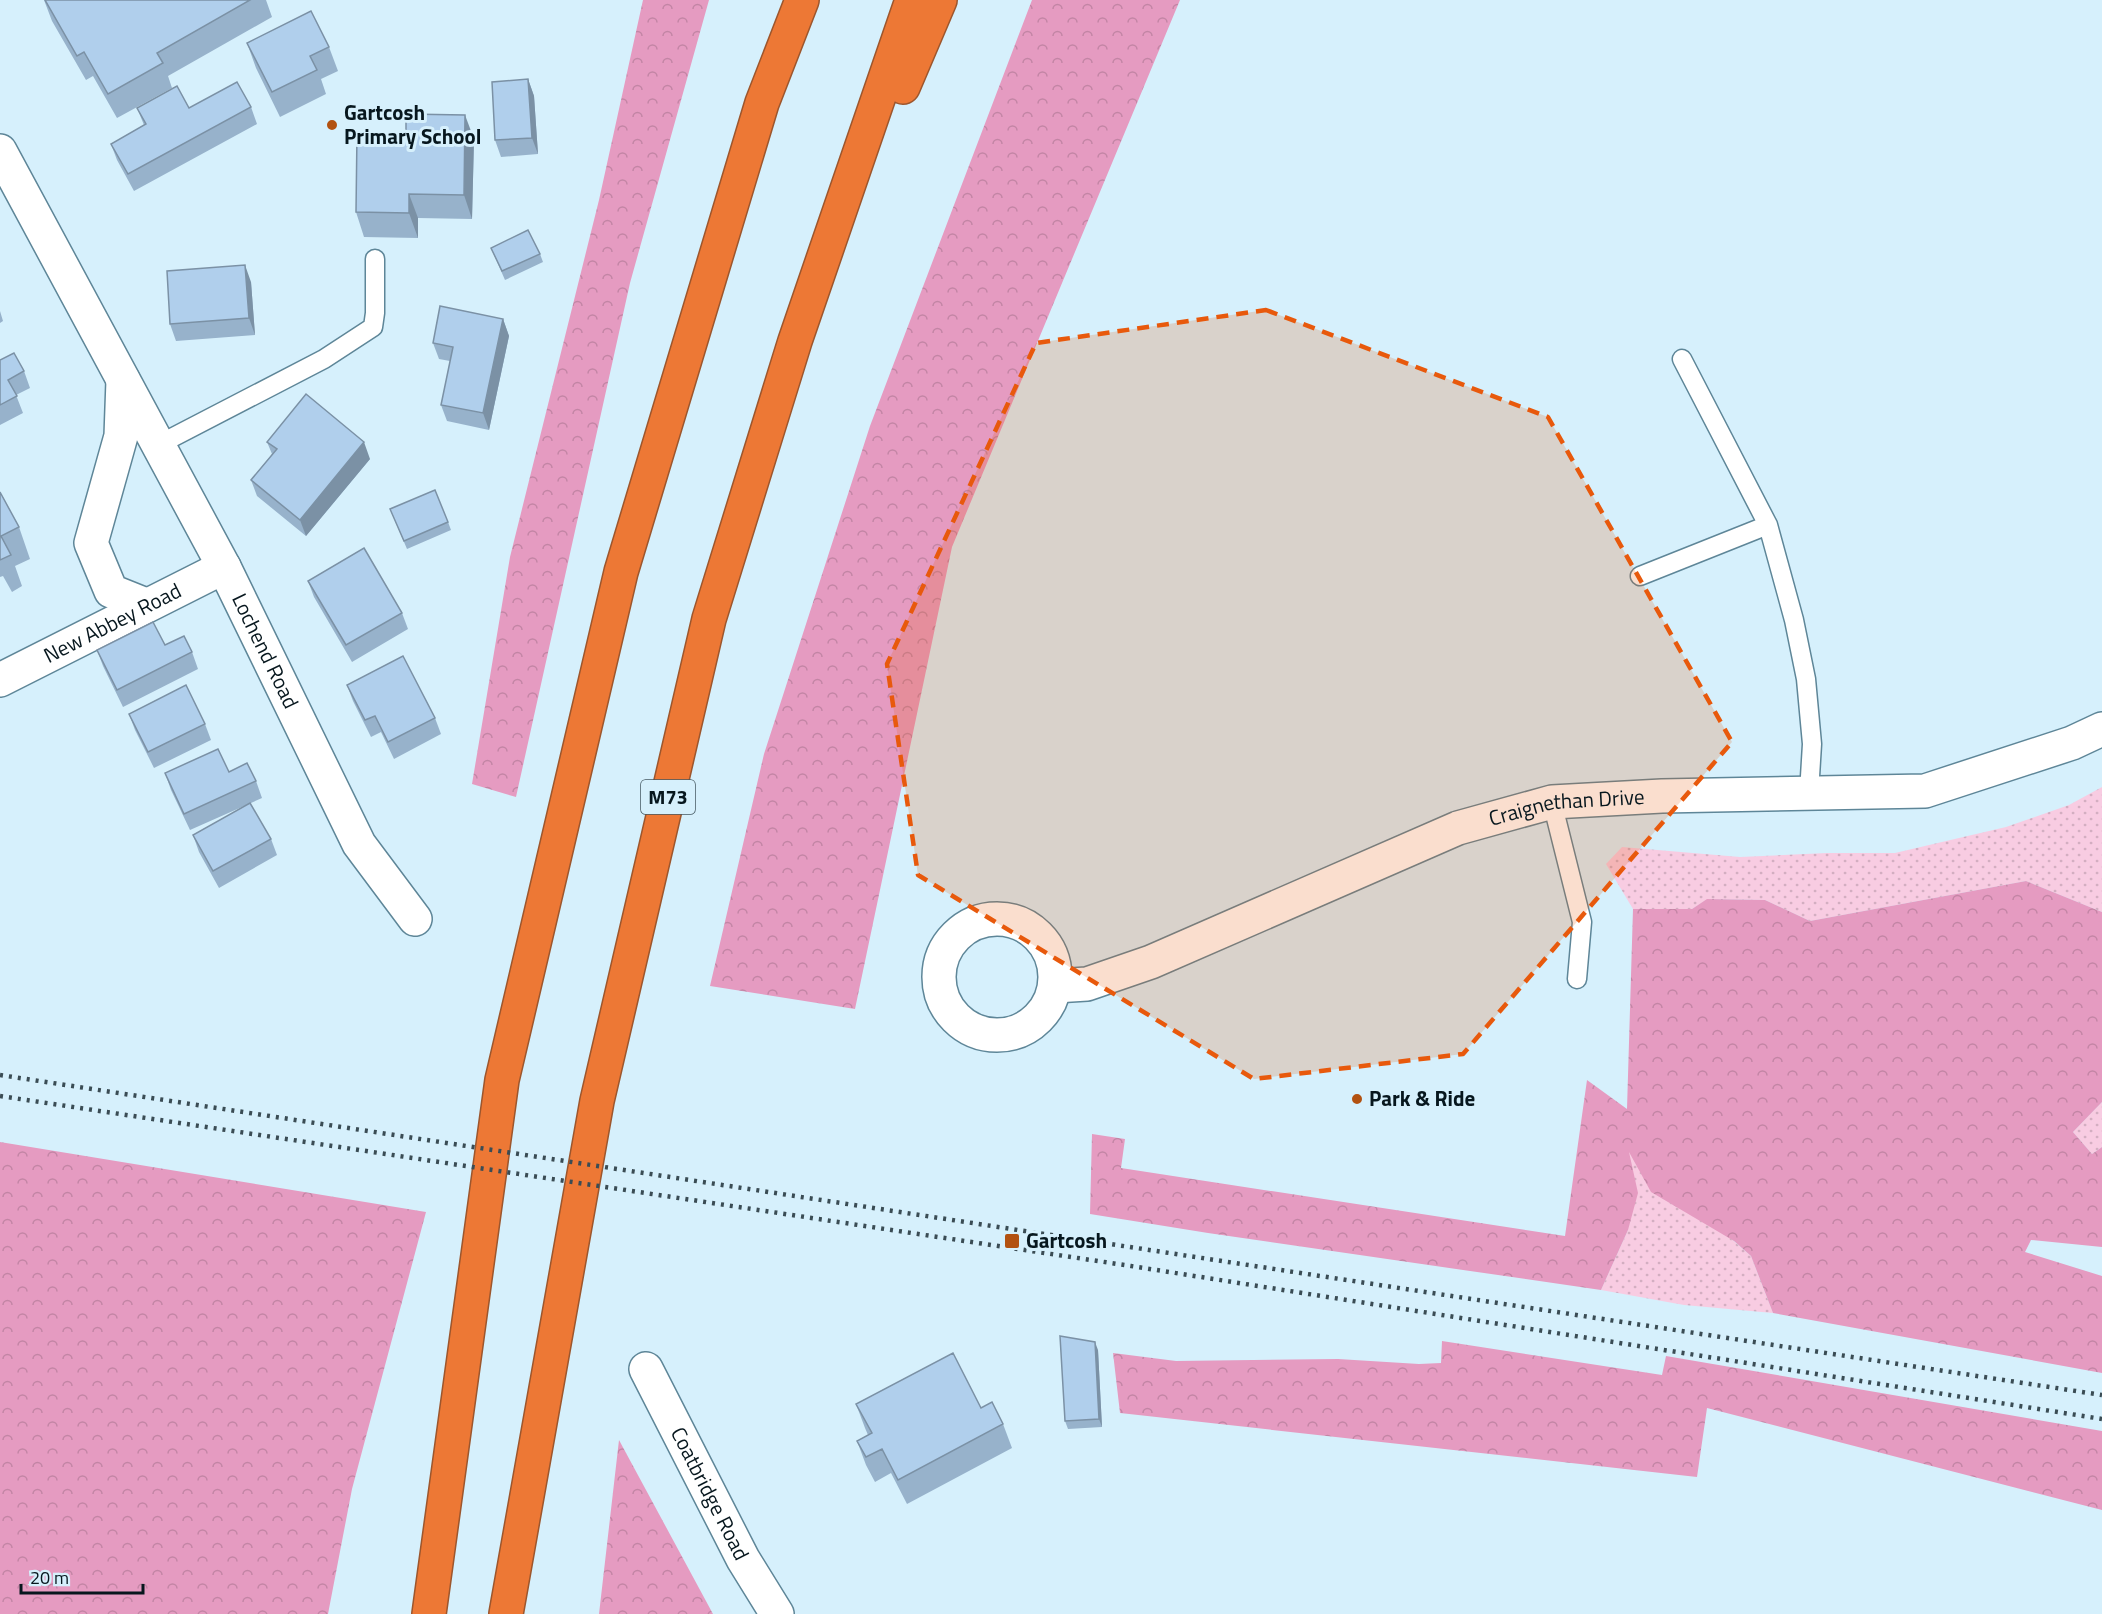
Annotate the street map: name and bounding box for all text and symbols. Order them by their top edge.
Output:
place label: Gartcosh Primary School [344,96,481,152]
marker: Gartcosh Primary School [325,118,339,132]
street label: New Abbey Road [38,574,186,671]
street label: Lochend Road [224,588,308,714]
road number: M73 [641,780,695,814]
street label: Craignethan Drive [1485,780,1645,834]
place label: Park & Ride [1369,1082,1475,1114]
marker: Park & Ride [1350,1092,1364,1106]
place label: Gartcosh [1026,1224,1107,1256]
marker: Gartcosh [1003,1232,1021,1250]
street label: Coatbridge Road [663,1421,758,1565]
scale bar [21,1557,142,1595]
text: 20 m [30,1564,69,1591]

